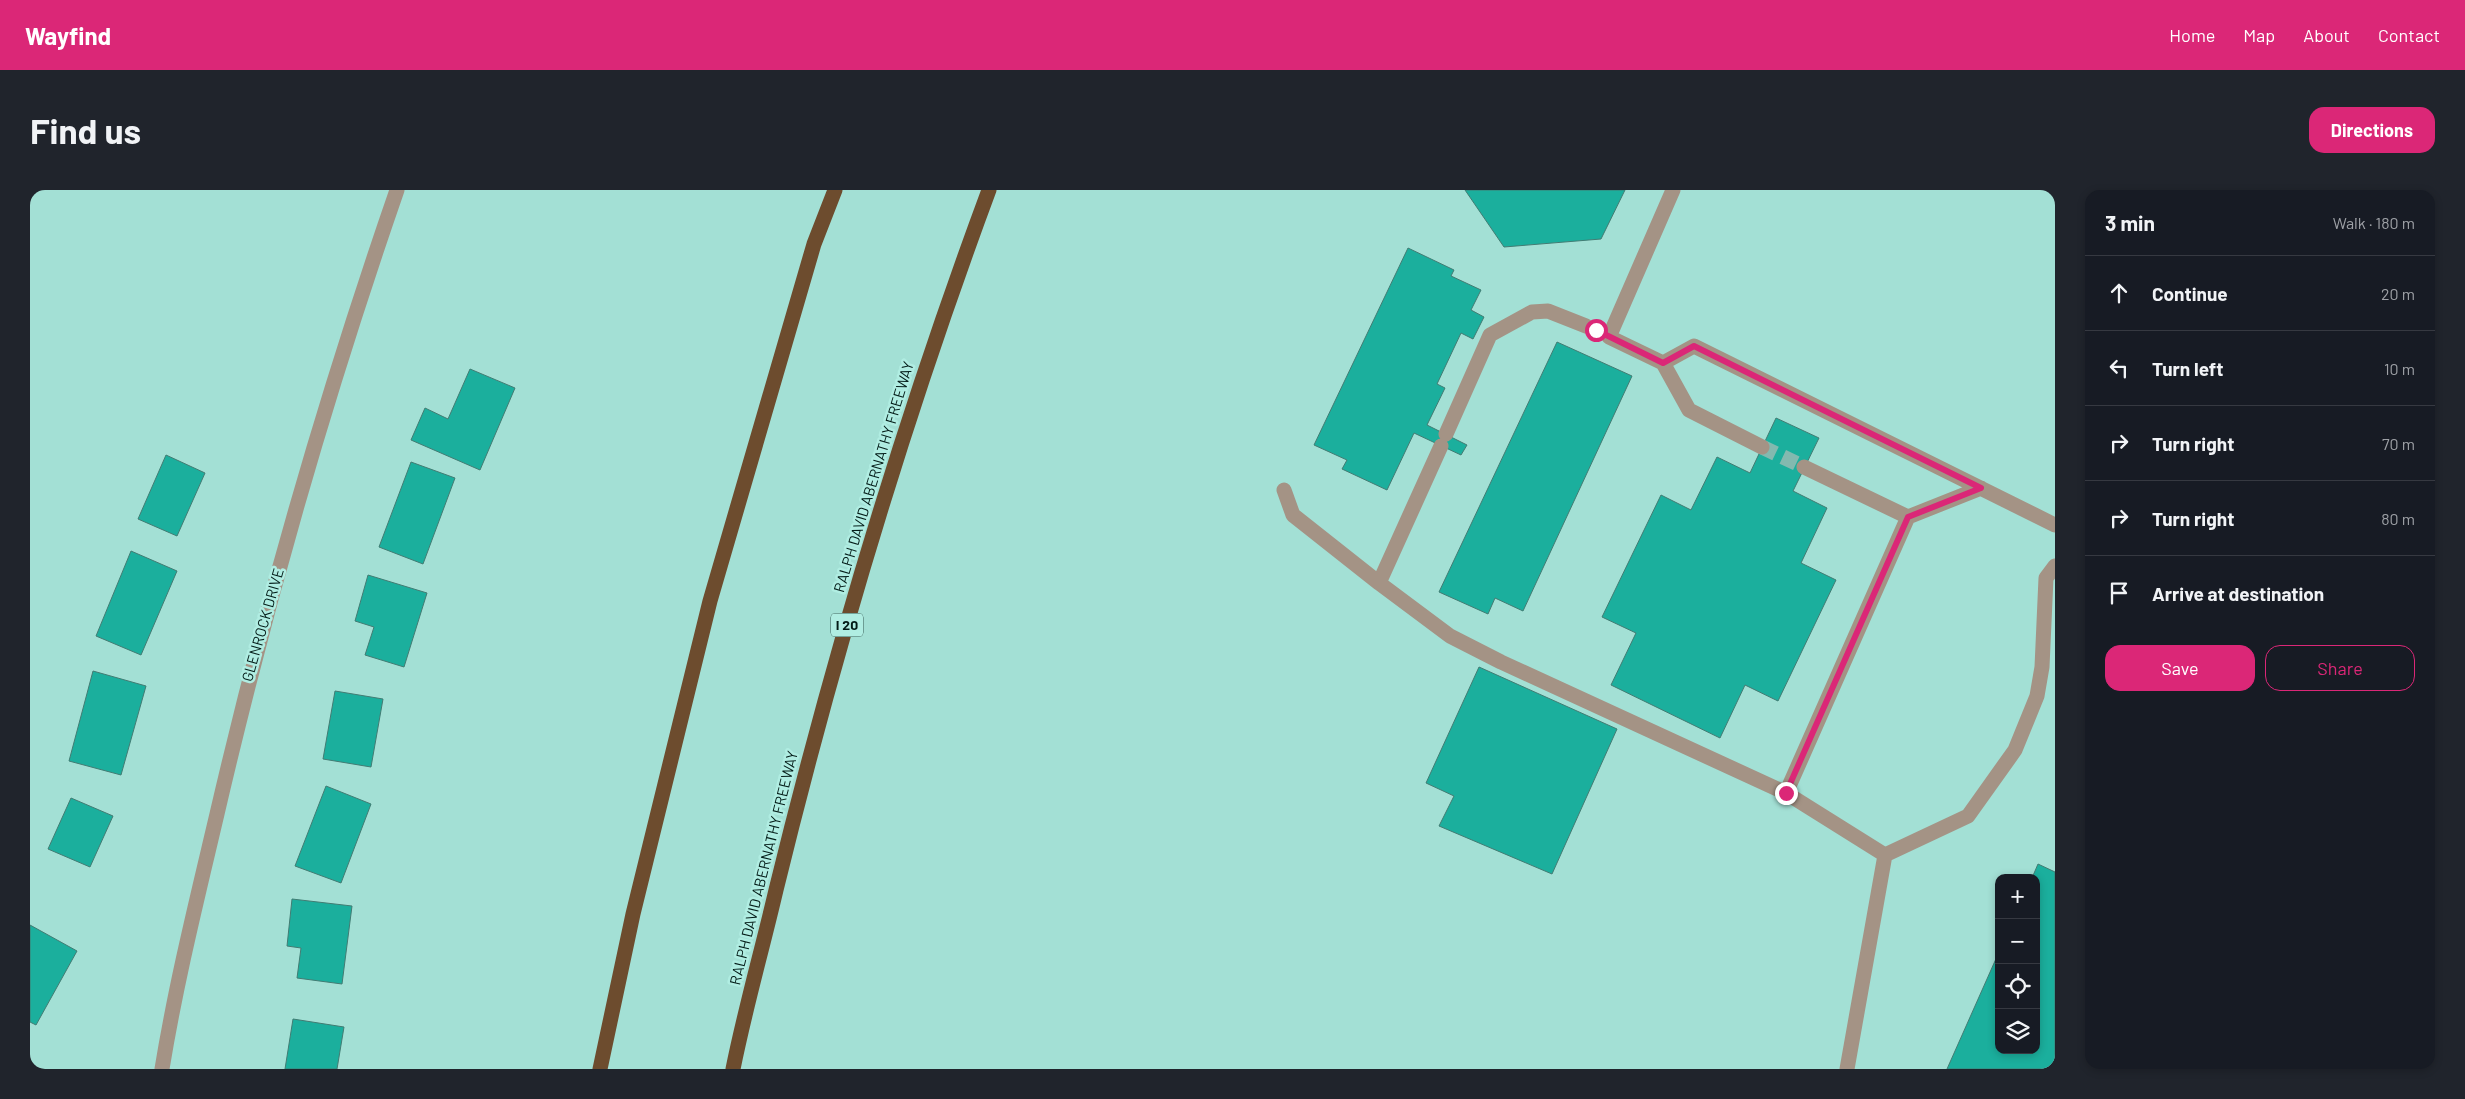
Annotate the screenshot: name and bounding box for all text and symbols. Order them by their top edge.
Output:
text: Wayfind [25,21,111,50]
text: Home [2169,24,2215,46]
text: Map [2243,24,2275,46]
text: About [2303,24,2350,46]
text: Contact [2378,24,2440,46]
button: Directions [2309,107,2435,153]
text: Find us [30,109,141,151]
text: 3 min [2105,210,2155,235]
text: Walk · 180 m [2333,213,2415,232]
icon: ahead [2105,279,2133,307]
text: Continue [2152,282,2228,305]
text: 20 m [2381,284,2415,303]
route start [1585,319,1608,342]
icon: left [2105,354,2133,382]
text: Turn left [2152,357,2223,380]
street label: RALPH DAVID ABERNATHY FREEWAY [829,359,917,594]
text: 10 m [2384,359,2415,378]
icon: right [2105,429,2133,457]
text: Turn right [2152,432,2234,455]
text: 70 m [2382,434,2415,453]
icon: right [2105,504,2133,532]
text: Turn right [2152,507,2234,530]
text: 80 m [2381,509,2415,528]
street label: GLENROCK DRIVE [237,566,287,683]
icon: arrive [2105,579,2133,607]
text: Arrive at destination [2152,582,2324,605]
road number: I 20 [831,614,863,636]
button: Save [2105,645,2255,691]
button: Share [2265,645,2415,691]
street label: RALPH DAVID ABERNATHY FREEWAY [725,749,801,987]
route end [1775,782,1798,805]
map controls [1995,874,2040,1054]
button: + [1995,874,2040,919]
button: − [1995,919,2040,964]
button: locate [1995,964,2040,1009]
button: layers [1995,1009,2040,1054]

